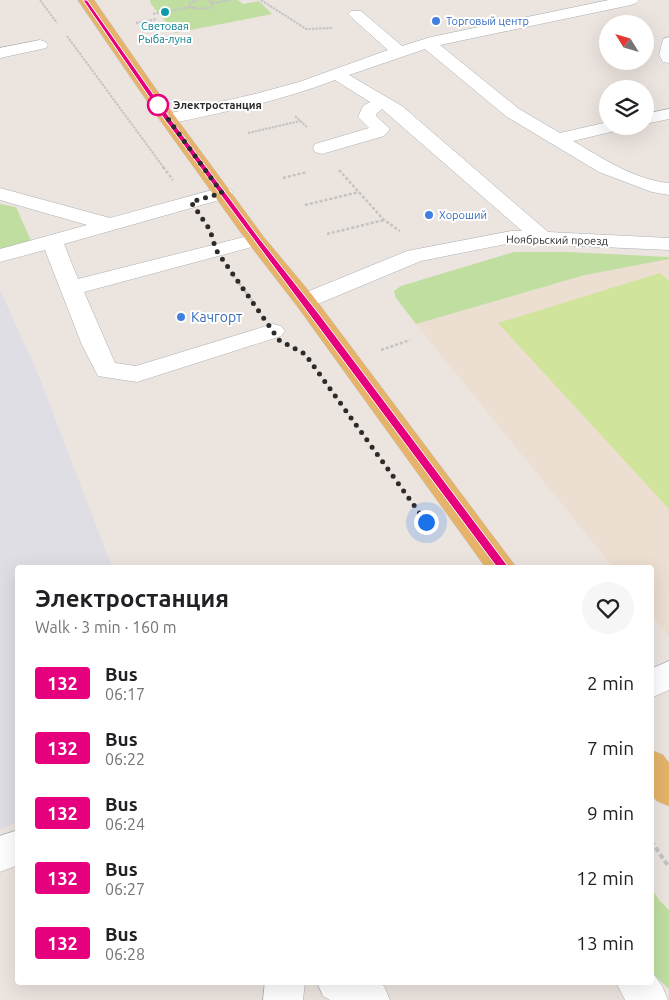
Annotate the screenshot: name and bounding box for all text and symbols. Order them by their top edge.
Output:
marker: Световая Рыба-луна [159,6,171,18]
marker: Торговый центр [430,15,442,27]
place label: Торговый центр [446,15,529,27]
north arrow [599,15,654,70]
map controls [599,15,654,135]
place label: Световая Рыба-луна [138,20,192,45]
button: layers [599,80,654,135]
marker: Электростанция [147,94,169,116]
place label: Электростанция [173,99,262,111]
marker: Хороший [423,209,435,221]
place label: Хороший [439,209,487,221]
street label: Ноябрьский проезд [506,233,609,247]
place label: Качгорт [191,309,242,325]
marker: Качгорт [175,311,187,323]
your location [414,510,439,535]
button: heart [582,582,634,634]
text: Электростанция [35,585,229,612]
text: Walk · 3 min · 160 m [35,618,177,636]
text: Bus [105,663,138,685]
text: 2 min [587,672,634,694]
text: 132 [47,673,78,693]
text: 06:17 [105,685,145,703]
text: Bus [105,728,138,750]
text: 7 min [587,737,634,759]
text: 132 [47,738,78,758]
text: 06:22 [105,750,145,768]
text: Bus [105,793,138,815]
text: 9 min [587,802,634,824]
text: 132 [47,803,78,823]
text: 06:24 [105,815,145,833]
text: Bus [105,858,138,880]
text: 12 min [576,867,634,889]
text: 132 [47,868,78,888]
text: 06:27 [105,880,145,898]
text: Bus [105,923,138,945]
text: 13 min [576,932,634,954]
text: 132 [47,933,78,953]
text: 06:28 [105,945,145,963]

